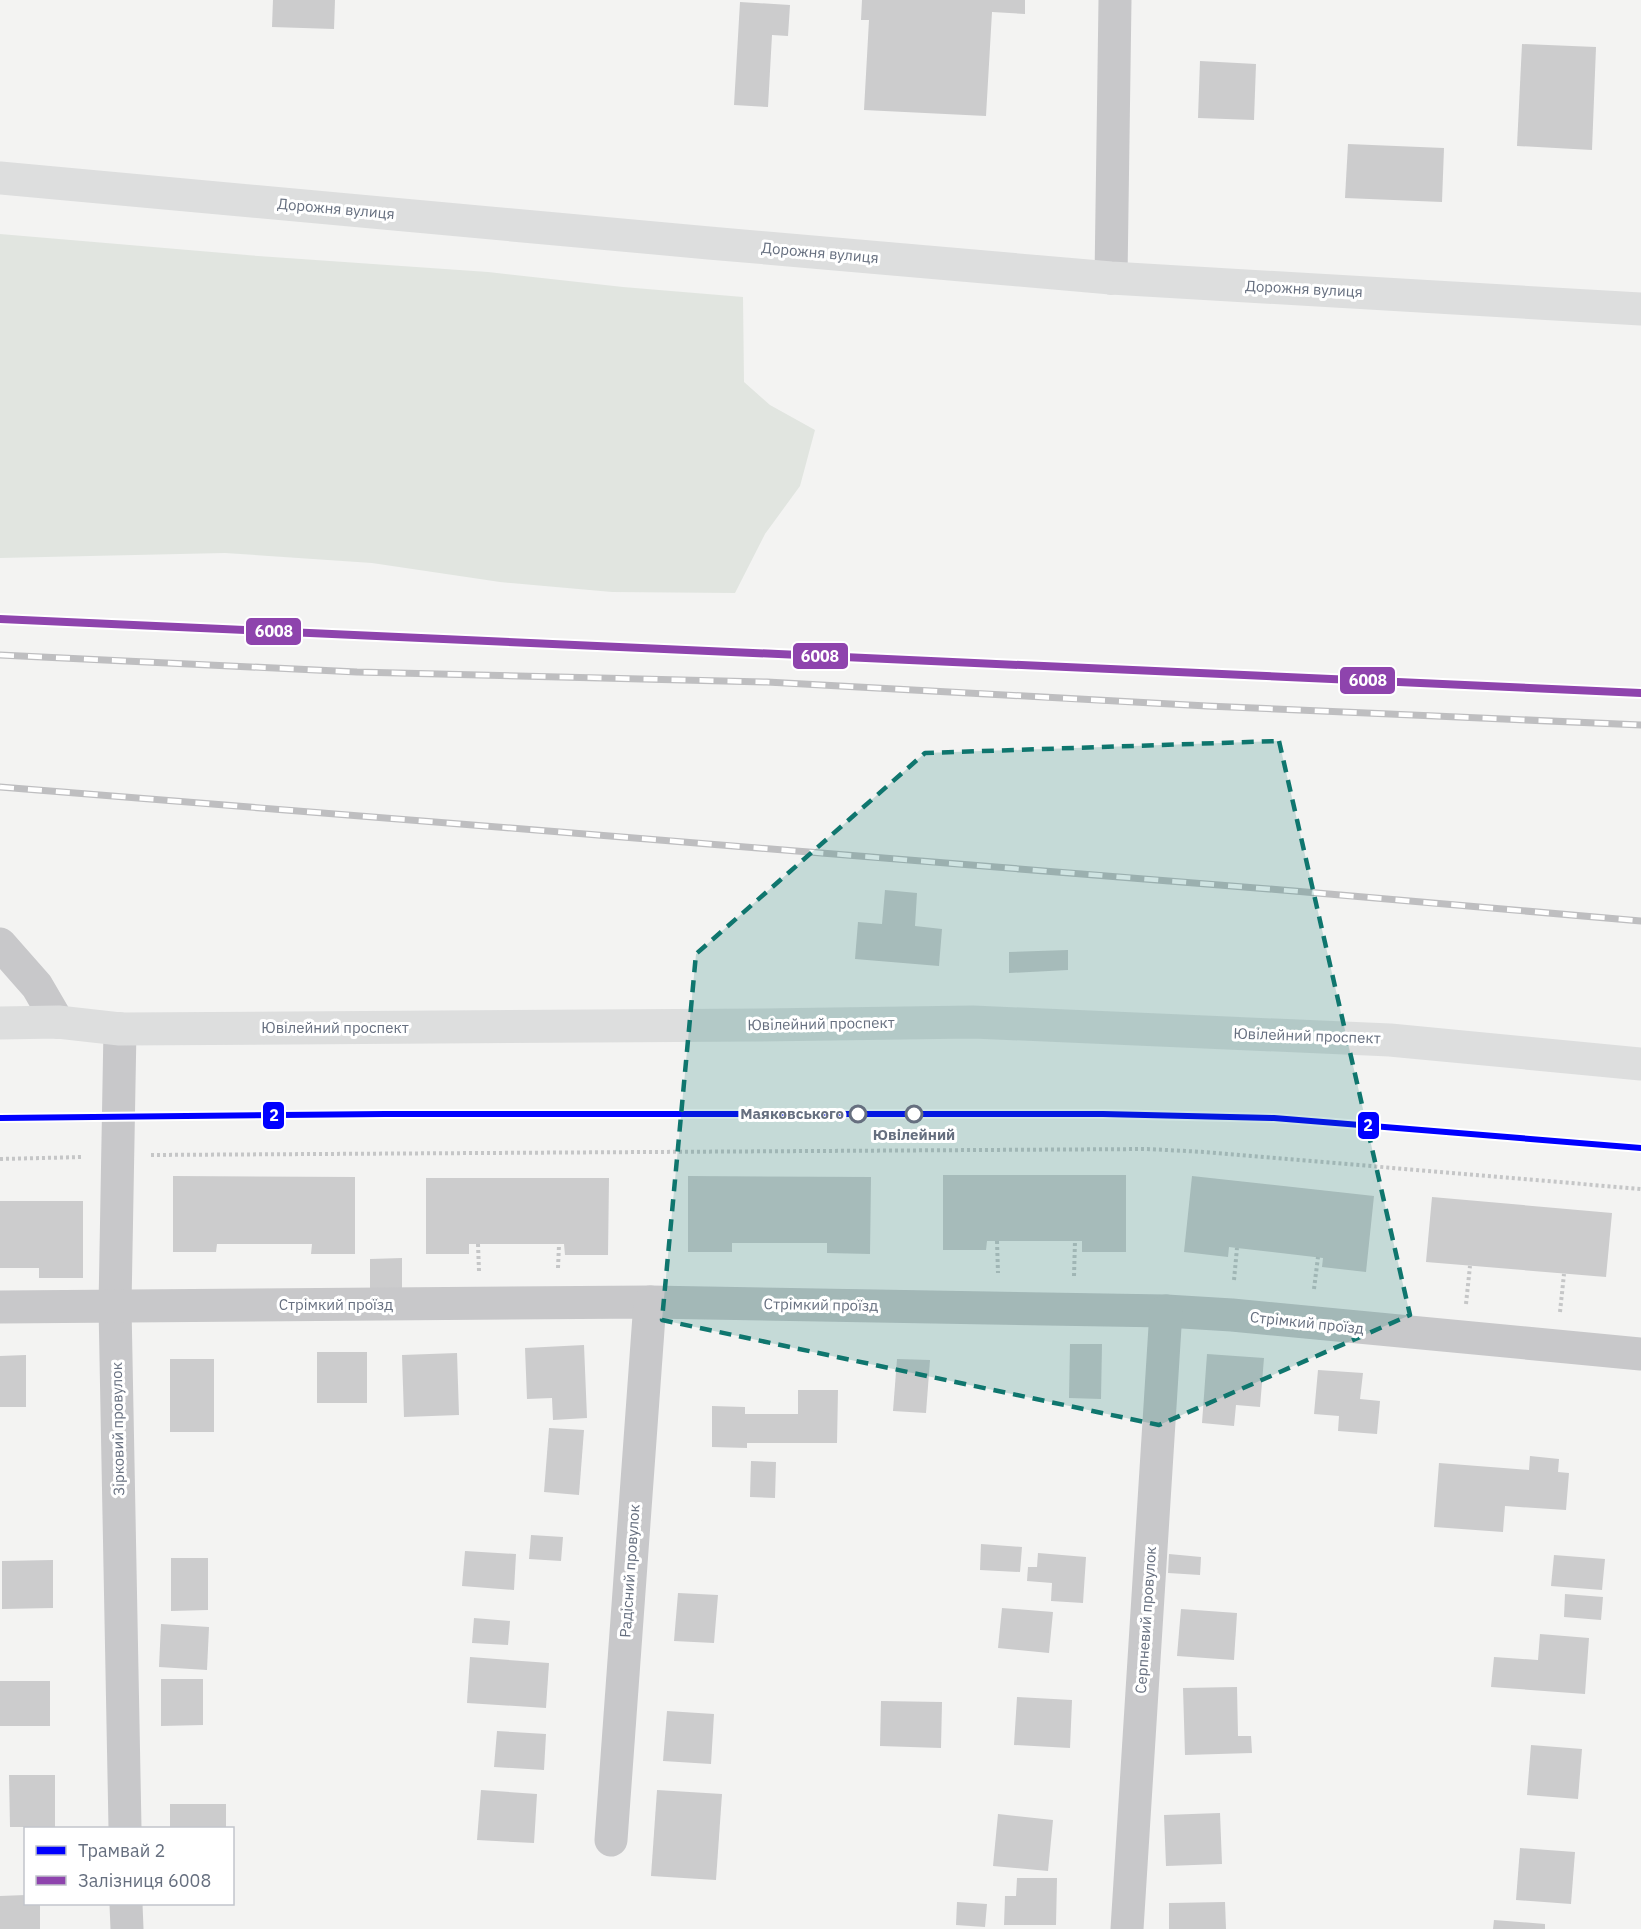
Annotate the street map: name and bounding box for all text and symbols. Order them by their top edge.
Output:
street label: Дорожня вулиця [277,194,396,223]
street label: Дорожня вулиця [761,238,880,267]
street label: Дорожня вулиця [1245,276,1363,301]
line badge: 6008 [245,617,302,646]
text: 6008 [255,621,293,641]
line badge: 6008 [792,642,849,670]
text: 6008 [801,646,839,666]
line badge: 6008 [1339,666,1396,695]
text: 6008 [1349,670,1387,690]
street label: Ювілейний проспект [747,1013,895,1034]
street label: Ювілейний проспект [261,1018,409,1037]
street label: Ювілейний проспект [1233,1023,1381,1048]
line badge: 2 [262,1101,285,1130]
place label: Маяковського [740,1104,844,1123]
text: 2 [269,1105,279,1125]
marker: Маяковського [849,1105,867,1123]
marker: Ювілейний [905,1105,923,1123]
line badge: 2 [1357,1111,1380,1140]
text: 2 [1363,1115,1373,1135]
place label: Ювілейний [873,1125,955,1144]
street label: Стрімкий проїзд [764,1294,879,1315]
street label: Стрімкий проїзд [279,1295,393,1314]
street label: Стрімкий проїзд [1249,1307,1365,1338]
street label: Зірковий провулок [107,1362,128,1496]
street label: Радісний провулок [615,1504,644,1638]
street label: Серпневий провулок [1131,1546,1160,1694]
legend [24,1827,234,1905]
text: Трамвай 2 [78,1839,165,1862]
text: Залізниця 6008 [78,1869,211,1892]

